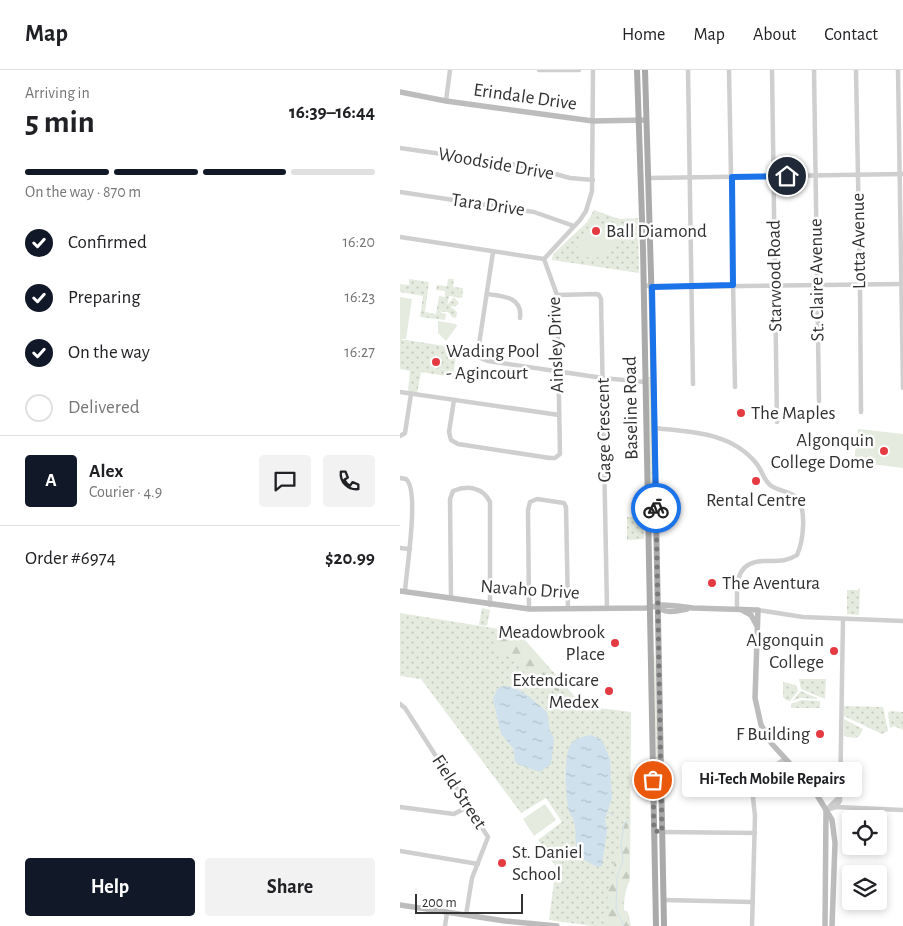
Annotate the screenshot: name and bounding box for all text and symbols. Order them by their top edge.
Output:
text: Map [25,22,68,46]
text: Home [622,26,665,44]
text: Map [693,26,725,44]
text: About [753,26,796,44]
text: Contact [824,26,878,44]
street label: Erindale Drive [472,80,578,114]
text: Arriving in [25,85,90,101]
text: 16:39–16:44 [289,103,375,122]
text: 5 min [25,106,95,138]
street label: Woodside Drive [436,144,556,184]
pin [766,155,808,197]
icon: home [773,162,801,190]
text: On the way · 870 m [25,184,141,200]
street label: Tara Drive [450,190,526,220]
street label: Lotta Avenue [849,193,869,289]
street label: St. Claire Avenue [806,218,828,342]
street label: Starwood Road [765,220,785,332]
place label: Ball Diamond [606,222,707,241]
marker: Ball Diamond [590,225,602,237]
icon: check [25,229,53,257]
text: Confirmed [68,233,147,252]
text: 16:20 [343,234,375,250]
icon: check [25,284,53,312]
text: Preparing [68,288,141,307]
text: 16:23 [344,289,375,305]
street label: Ainsley Drive [545,296,567,394]
icon: check [25,339,53,367]
place label: Wading Pool - Agincourt [446,342,540,383]
text: On the way [68,343,150,362]
text: 16:27 [344,344,375,360]
marker: Wading Pool - Agincourt [430,356,442,368]
street label: Baseline Road [621,356,641,460]
street label: Gage Crescent [594,378,614,482]
text: Delivered [68,398,140,417]
place label: The Maples [751,404,836,423]
marker: The Maples [735,407,747,419]
place label: Algonquin College Dome [771,431,874,472]
marker: Algonquin College Dome [878,445,890,457]
button: chat [259,455,311,507]
button: phone [323,455,375,507]
text: Alex [89,462,123,481]
text: A [45,471,57,490]
marker: Rental Centre [750,475,762,487]
courier [631,483,681,533]
text: Courier · 4.9 [89,484,162,500]
place label: Rental Centre [706,491,806,510]
icon: bike [642,494,670,522]
text: Order #6974 [25,549,116,568]
text: $20.99 [325,549,375,568]
place label: The Aventura [722,574,820,593]
street label: Navaho Drive [480,577,580,603]
marker: The Aventura [706,577,718,589]
place label: Meadowbrook Place [498,623,605,664]
place label: Algonquin College [746,631,824,672]
marker: Meadowbrook Place [609,637,621,649]
marker: Algonquin College [828,645,840,657]
place label: Extendicare Medex [512,671,599,712]
marker: Extendicare Medex [603,685,615,697]
place label: F Building [736,725,811,744]
marker: F Building [814,728,826,740]
street label: Field Street [428,752,490,832]
pin [632,759,674,801]
callout: Hi-Tech Mobile Repairs [683,762,863,798]
icon: bag [639,766,667,794]
text: Hi-Tech Mobile Repairs [699,771,845,787]
map controls [842,810,887,910]
button: locate [842,810,887,855]
place label: St. Daniel School [512,843,583,884]
marker: St. Daniel School [496,857,508,869]
button: Help [25,858,195,916]
button: Share [205,858,375,916]
button: layers [842,865,887,910]
scale bar [415,891,522,914]
text: 200 m [422,896,457,910]

